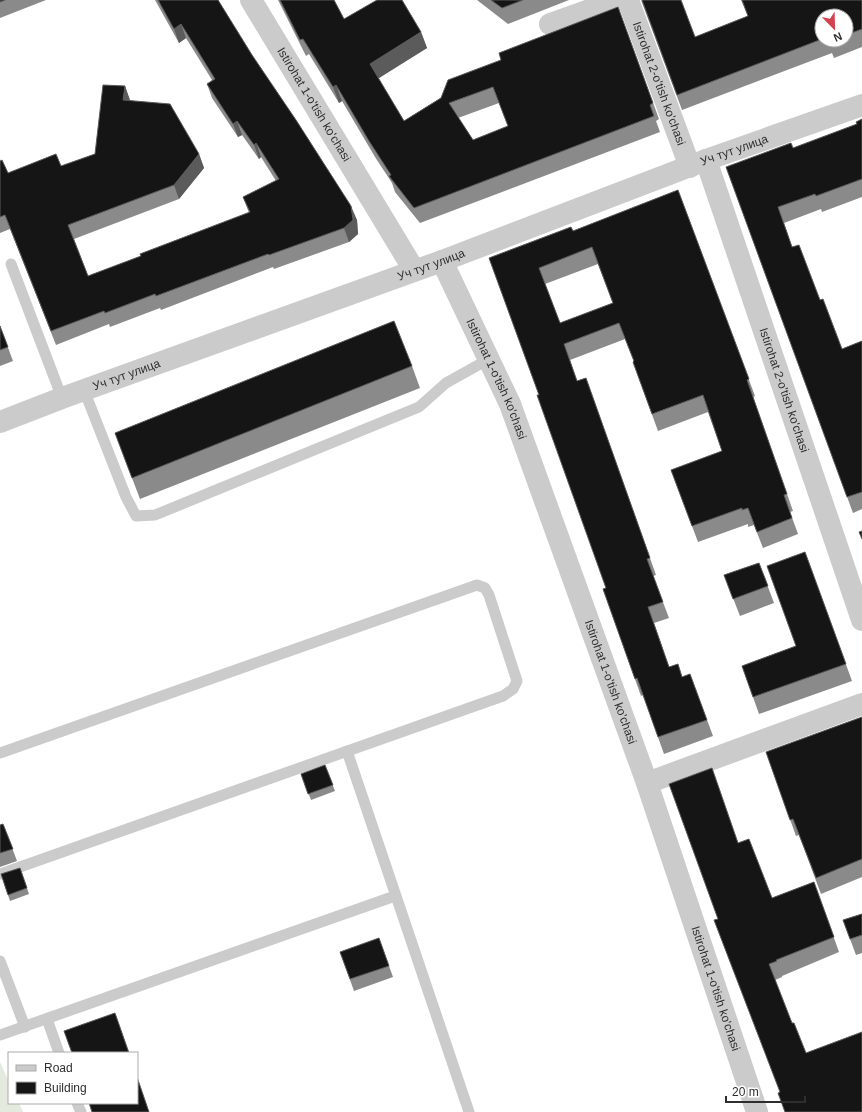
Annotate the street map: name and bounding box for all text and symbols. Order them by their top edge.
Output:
north arrow [814,8,854,48]
street label: Istirohat 2-o'tish ko'chasi [630,20,688,147]
text: N [832,30,844,44]
street label: Istirohat 1-o'tish ko'chasi [274,45,354,164]
street label: Уч тут улица [698,132,770,168]
street label: Уч тут улица [396,246,467,283]
street label: Istirohat 1-o'tish ko'chasi [463,316,529,441]
street label: Istirohat 2-o'tish ko'chasi [756,326,812,454]
street label: Уч тут улица [91,356,162,393]
street label: Istirohat 1-o'tish ko'chasi [582,618,639,746]
street label: Istirohat 1-o'tish ko'chasi [688,924,743,1053]
legend [8,1052,138,1104]
text: Road [44,1061,73,1075]
scale bar [726,1078,805,1104]
text: Building [44,1081,87,1095]
text: 20 m [732,1085,759,1099]

